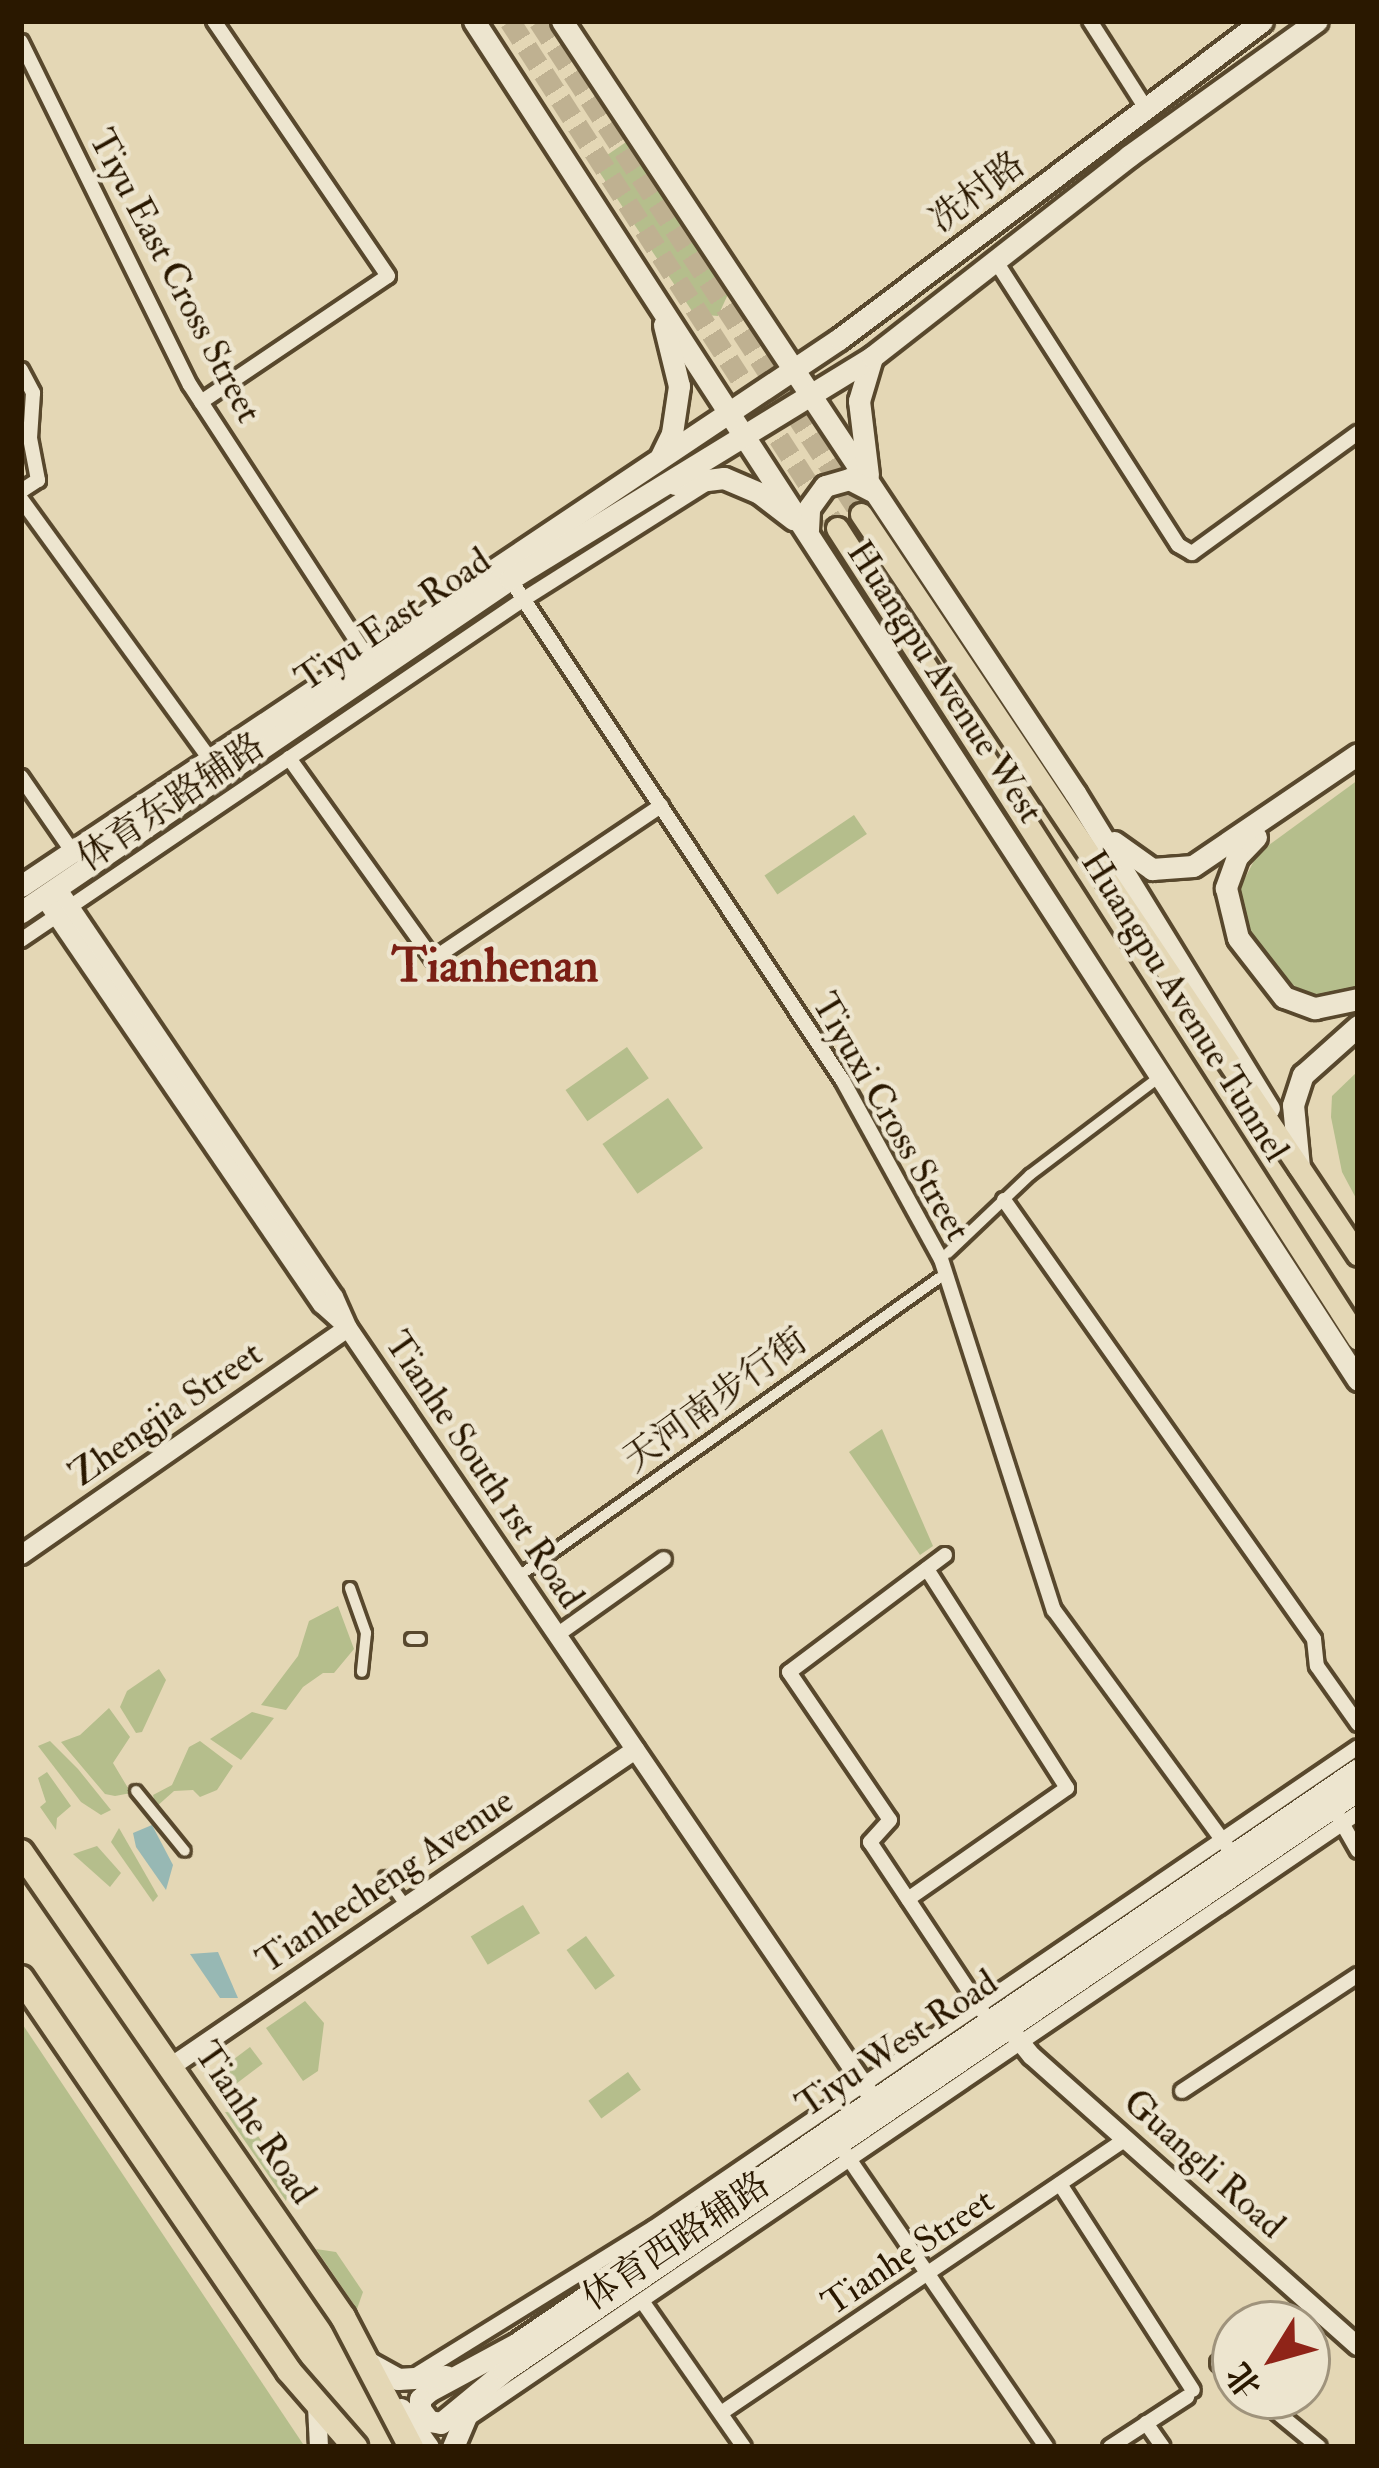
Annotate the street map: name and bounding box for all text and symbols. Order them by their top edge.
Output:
street label: Tiyu East Cross Street [79,122,271,430]
street label: 冼村路 [921,142,1033,242]
street label: Huangpu Avenue West [838,533,1052,831]
street label: Tiyu East Road [288,539,498,701]
street label: 体育东路辅路 [69,724,273,880]
street label: Huangpu Avenue Tunnel [1072,843,1298,1169]
district label: Tianhenan [392,938,598,996]
street label: Tiyuxi Cross Street [803,985,979,1249]
street label: 天河南步行街 [615,1319,815,1481]
street label: Tianhe South 1st Road [375,1323,593,1617]
street label: Zhengjia Street [62,1332,270,1496]
street label: Tianhecheng Avenue [249,1779,521,1983]
street label: Tiyu West Road [788,1961,1006,2127]
street label: Tianhe Road [185,2034,325,2212]
street label: Guangli Road [1115,2080,1293,2248]
street label: 体育西路辅路 [574,2163,778,2319]
street label: Tianhe Street [814,2179,1002,2325]
north arrow [1211,2300,1331,2420]
text: 北 [1218,2355,1271,2406]

